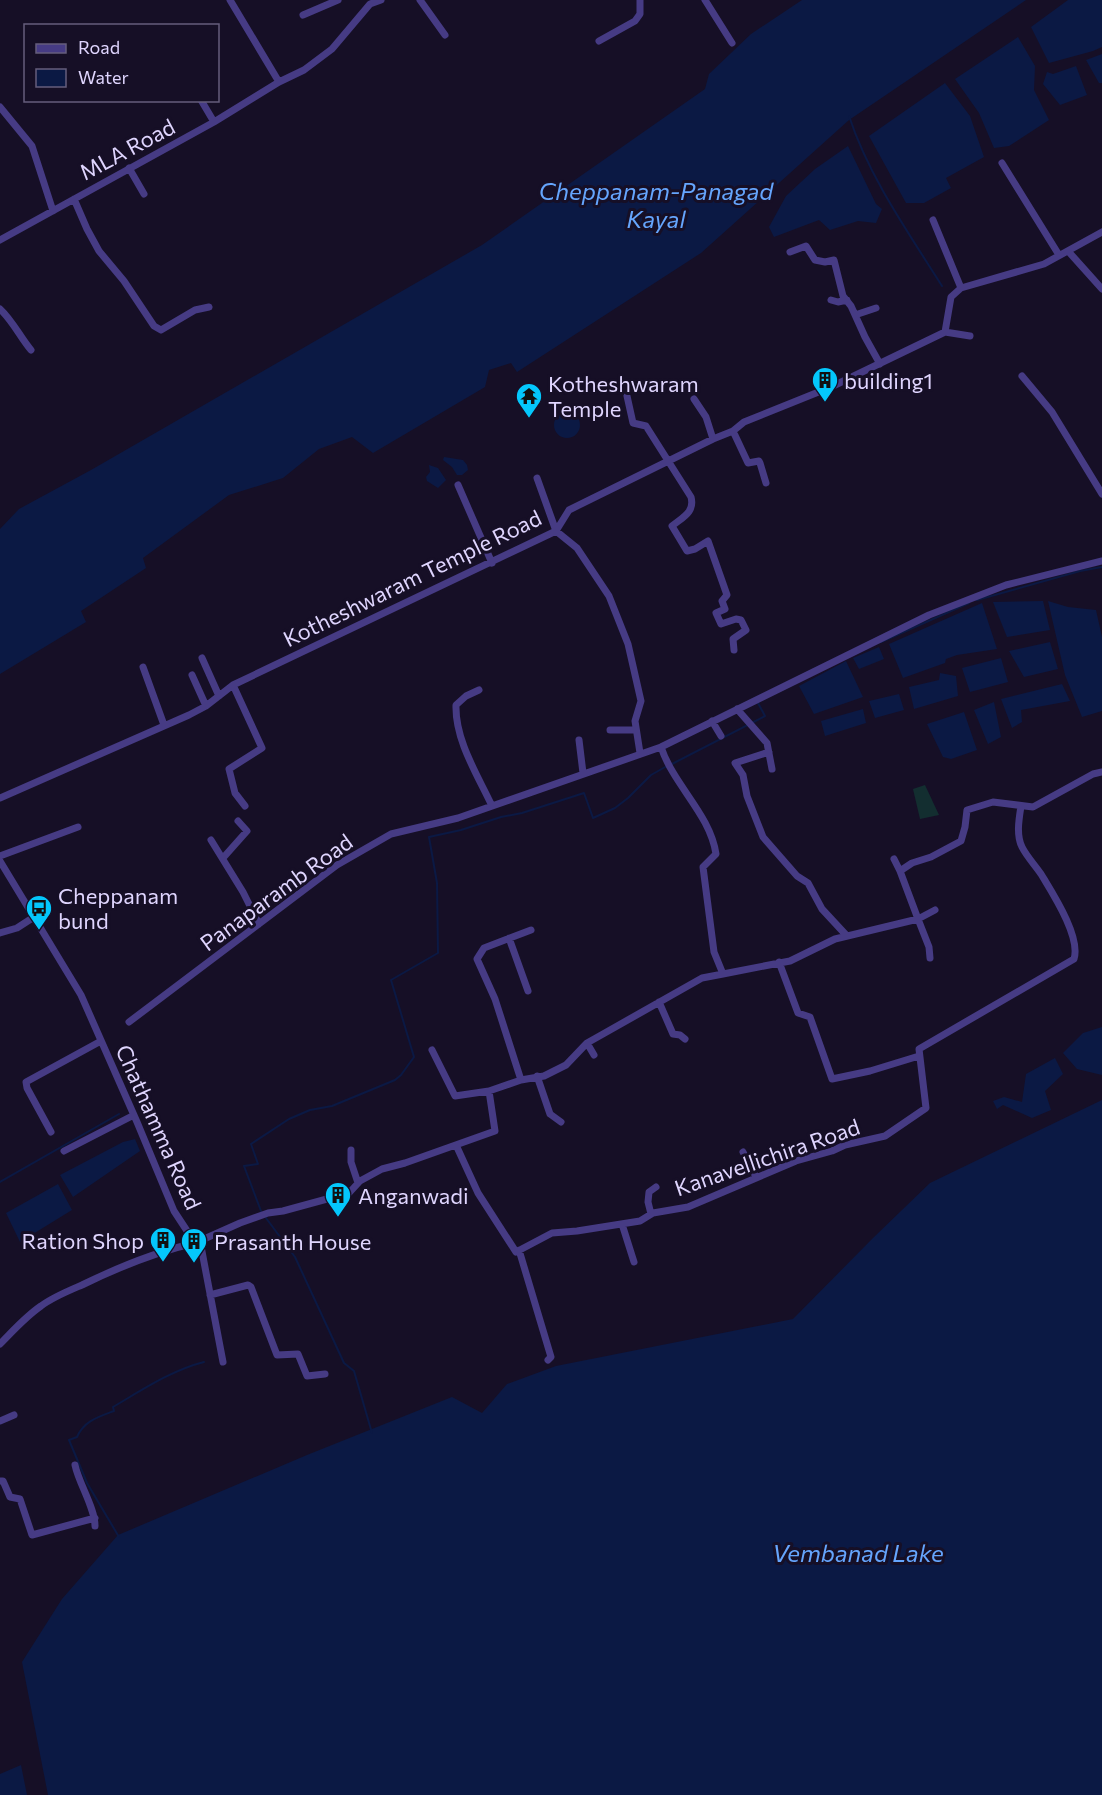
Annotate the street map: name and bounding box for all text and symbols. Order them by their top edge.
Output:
legend [24,24,219,102]
text: Road [78,36,120,58]
text: Water [78,66,129,88]
street label: MLA Road [75,113,179,185]
water label: Cheppanam-Panagad Kayal [539,176,774,233]
building icon: building1 [810,365,840,403]
place label: building1 [844,367,933,394]
place label: Kotheshwaram Temple [548,370,699,422]
temple icon: Kotheshwaram Temple [514,381,544,419]
street label: Kotheshwaram Temple Road [278,504,546,652]
street label: Panaparamb Road [195,828,357,956]
place label: Cheppanam bund [58,882,178,934]
bus stop icon: Cheppanam bund [24,893,54,931]
street label: Chathamma Road [111,1040,207,1214]
street label: Kanavellichira Road [671,1113,863,1201]
building icon: Anganwadi [323,1180,353,1218]
place label: Anganwadi [358,1182,469,1209]
building icon: Ration Shop [148,1225,178,1263]
building icon: Prasanth House [179,1226,209,1264]
place label: Ration Shop [22,1227,144,1254]
place label: Prasanth House [214,1228,371,1255]
water label: Vembanad Lake [772,1538,944,1567]

